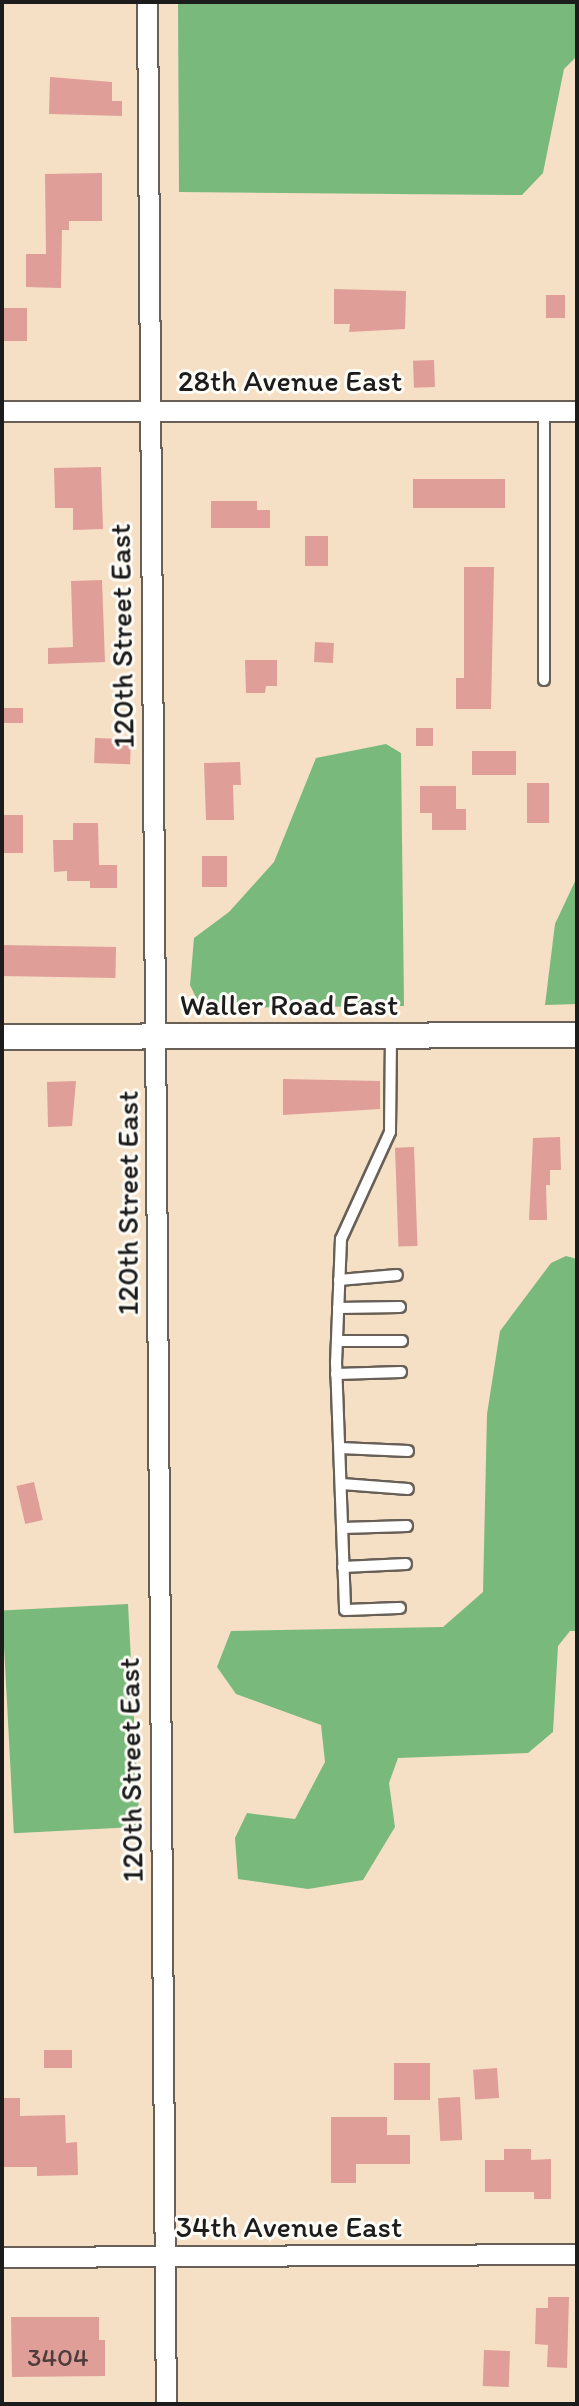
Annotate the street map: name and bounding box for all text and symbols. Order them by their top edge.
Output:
street label: 28th Avenue East [179,363,401,399]
street label: 120th Street East [102,524,142,748]
street label: Waller Road East [180,987,398,1023]
street label: 120th Street East [110,1091,146,1315]
street label: 120th Street East [111,1658,151,1882]
street label: 34th Avenue East [176,2209,402,2245]
house number: 3404 [27,2342,89,2374]

